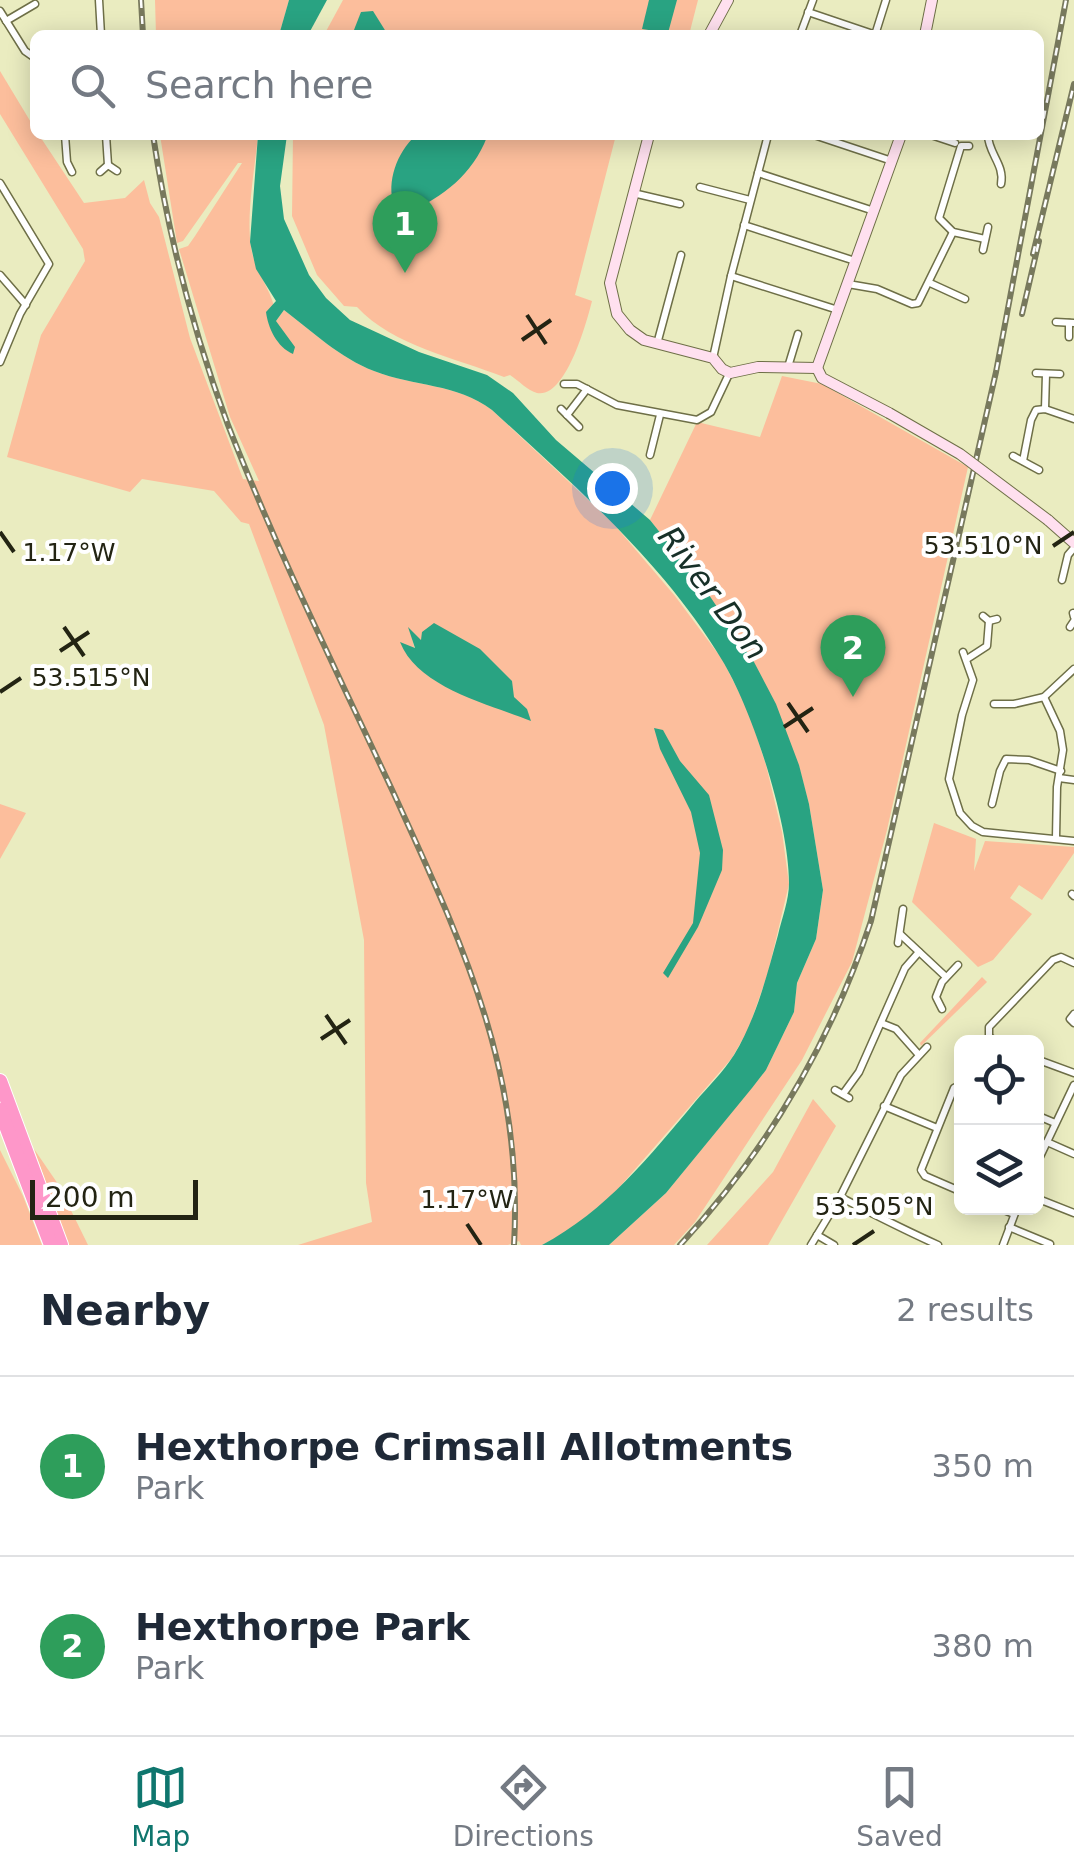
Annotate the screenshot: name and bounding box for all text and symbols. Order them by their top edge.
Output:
search box [30,30,1044,140]
icon: search [65,58,120,113]
text: Search here [145,63,373,107]
pin: 1 [372,190,438,273]
your location [587,463,638,514]
water label: River Don [650,519,776,667]
text: 53.510°N [924,531,1042,560]
text: 1.17°W [23,538,115,567]
pin: 2 [820,614,886,697]
text: 53.515°N [32,663,150,692]
map controls [954,1035,1044,1215]
button: locate [954,1035,1044,1125]
button: layers [954,1125,1044,1215]
scale bar [30,1175,198,1220]
text: 200 m [45,1181,135,1214]
text: 1.17°W [421,1185,513,1214]
text: 53.505°N [815,1192,933,1221]
text: Nearby [40,1286,210,1335]
text: 2 results [896,1291,1034,1329]
text: Hexthorpe Crimsall Allotments [135,1425,793,1469]
text: 1 [61,1447,84,1485]
text: 350 m [932,1447,1034,1485]
text: Park [135,1469,204,1507]
text: Hexthorpe Park [135,1605,470,1649]
text: 2 [61,1627,84,1665]
text: 380 m [932,1627,1034,1665]
text: Park [135,1649,204,1687]
tab: Map [131,1760,190,1853]
tab: Directions [453,1760,594,1853]
tab: Saved [856,1760,943,1853]

